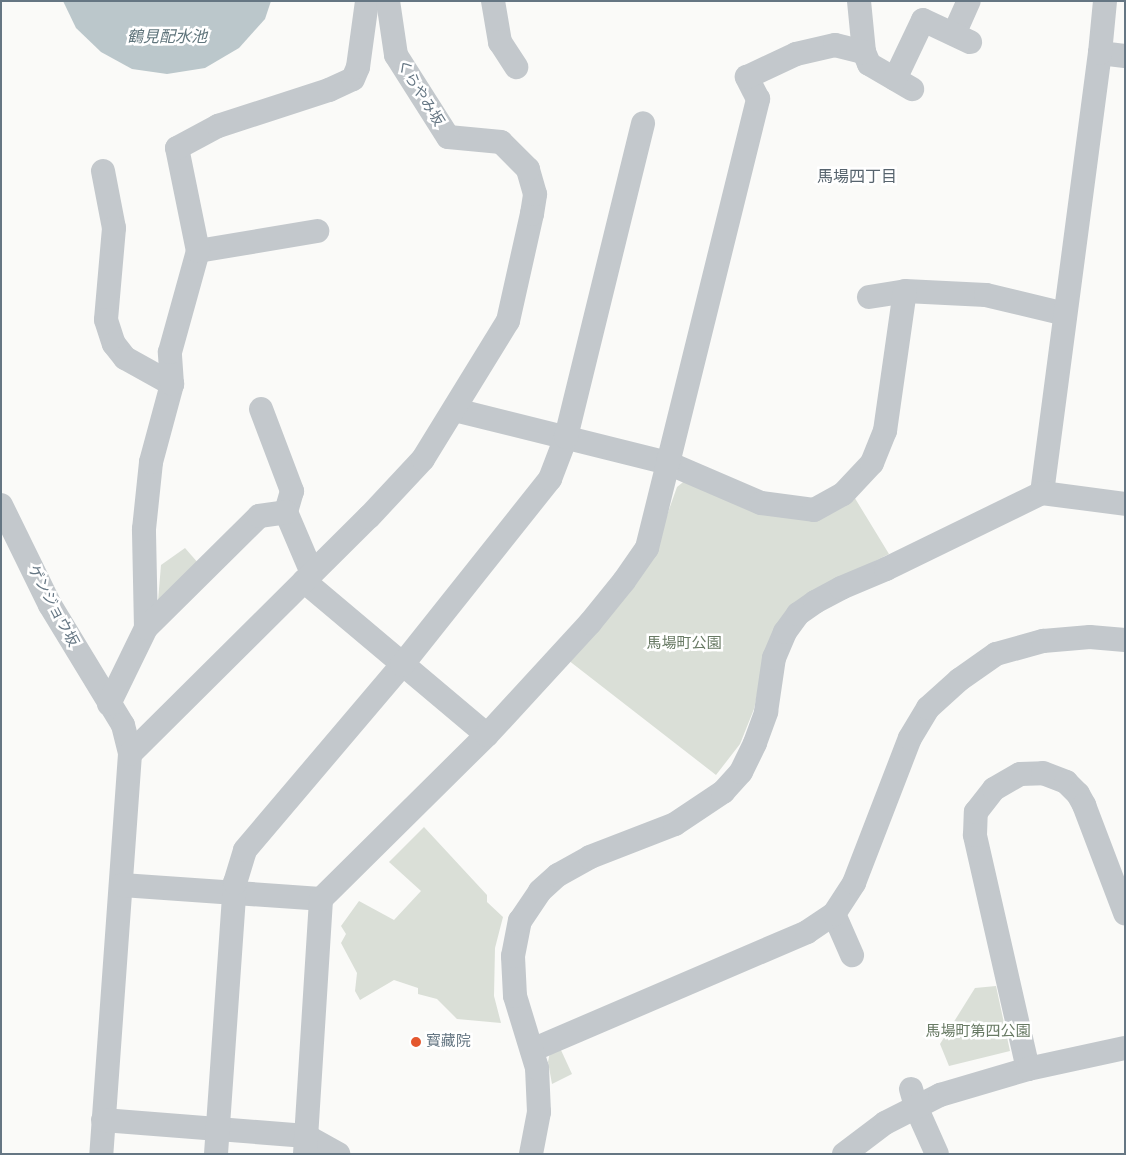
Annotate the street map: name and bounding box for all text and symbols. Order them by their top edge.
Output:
water label: 鶴見配水池 [127,28,207,48]
street label: くらやみ坂 [392,56,448,130]
district label: 馬場四丁目 [817,168,897,188]
street label: ゲンジョウ坂 [24,562,82,650]
park label: 馬場町公園 [647,635,721,653]
park label: 馬場町第四公園 [926,1023,1030,1041]
place label: 寳藏院 [426,1033,471,1051]
marker: 寳藏院 [410,1036,422,1048]

